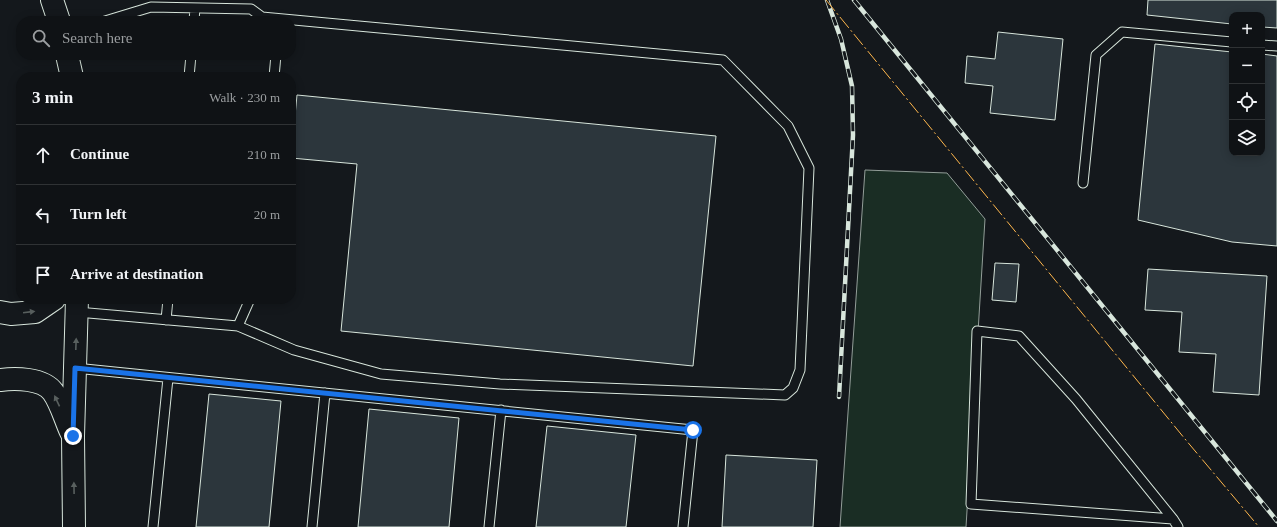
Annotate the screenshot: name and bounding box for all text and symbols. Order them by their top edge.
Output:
map controls [1229,12,1265,156]
button: + [1229,12,1265,48]
search box [16,16,296,60]
icon: search [30,27,52,49]
text: Search here [62,30,132,46]
button: − [1229,48,1265,84]
button: locate [1229,84,1265,120]
text: 3 min [32,88,73,107]
text: Walk · 230 m [209,90,280,105]
button: layers [1229,120,1265,156]
icon: ahead [32,144,54,166]
text: Continue [70,146,129,162]
text: 210 m [247,147,280,162]
icon: left [32,204,54,226]
text: Turn left [70,206,127,222]
text: 20 m [254,207,280,222]
icon: arrive [32,264,54,286]
text: Arrive at destination [70,266,203,282]
one-way arrow [23,309,35,316]
one-way arrow [72,338,79,350]
one-way arrow [54,395,60,407]
route start [684,421,702,439]
route end [64,427,82,445]
one-way arrow [71,481,77,494]

